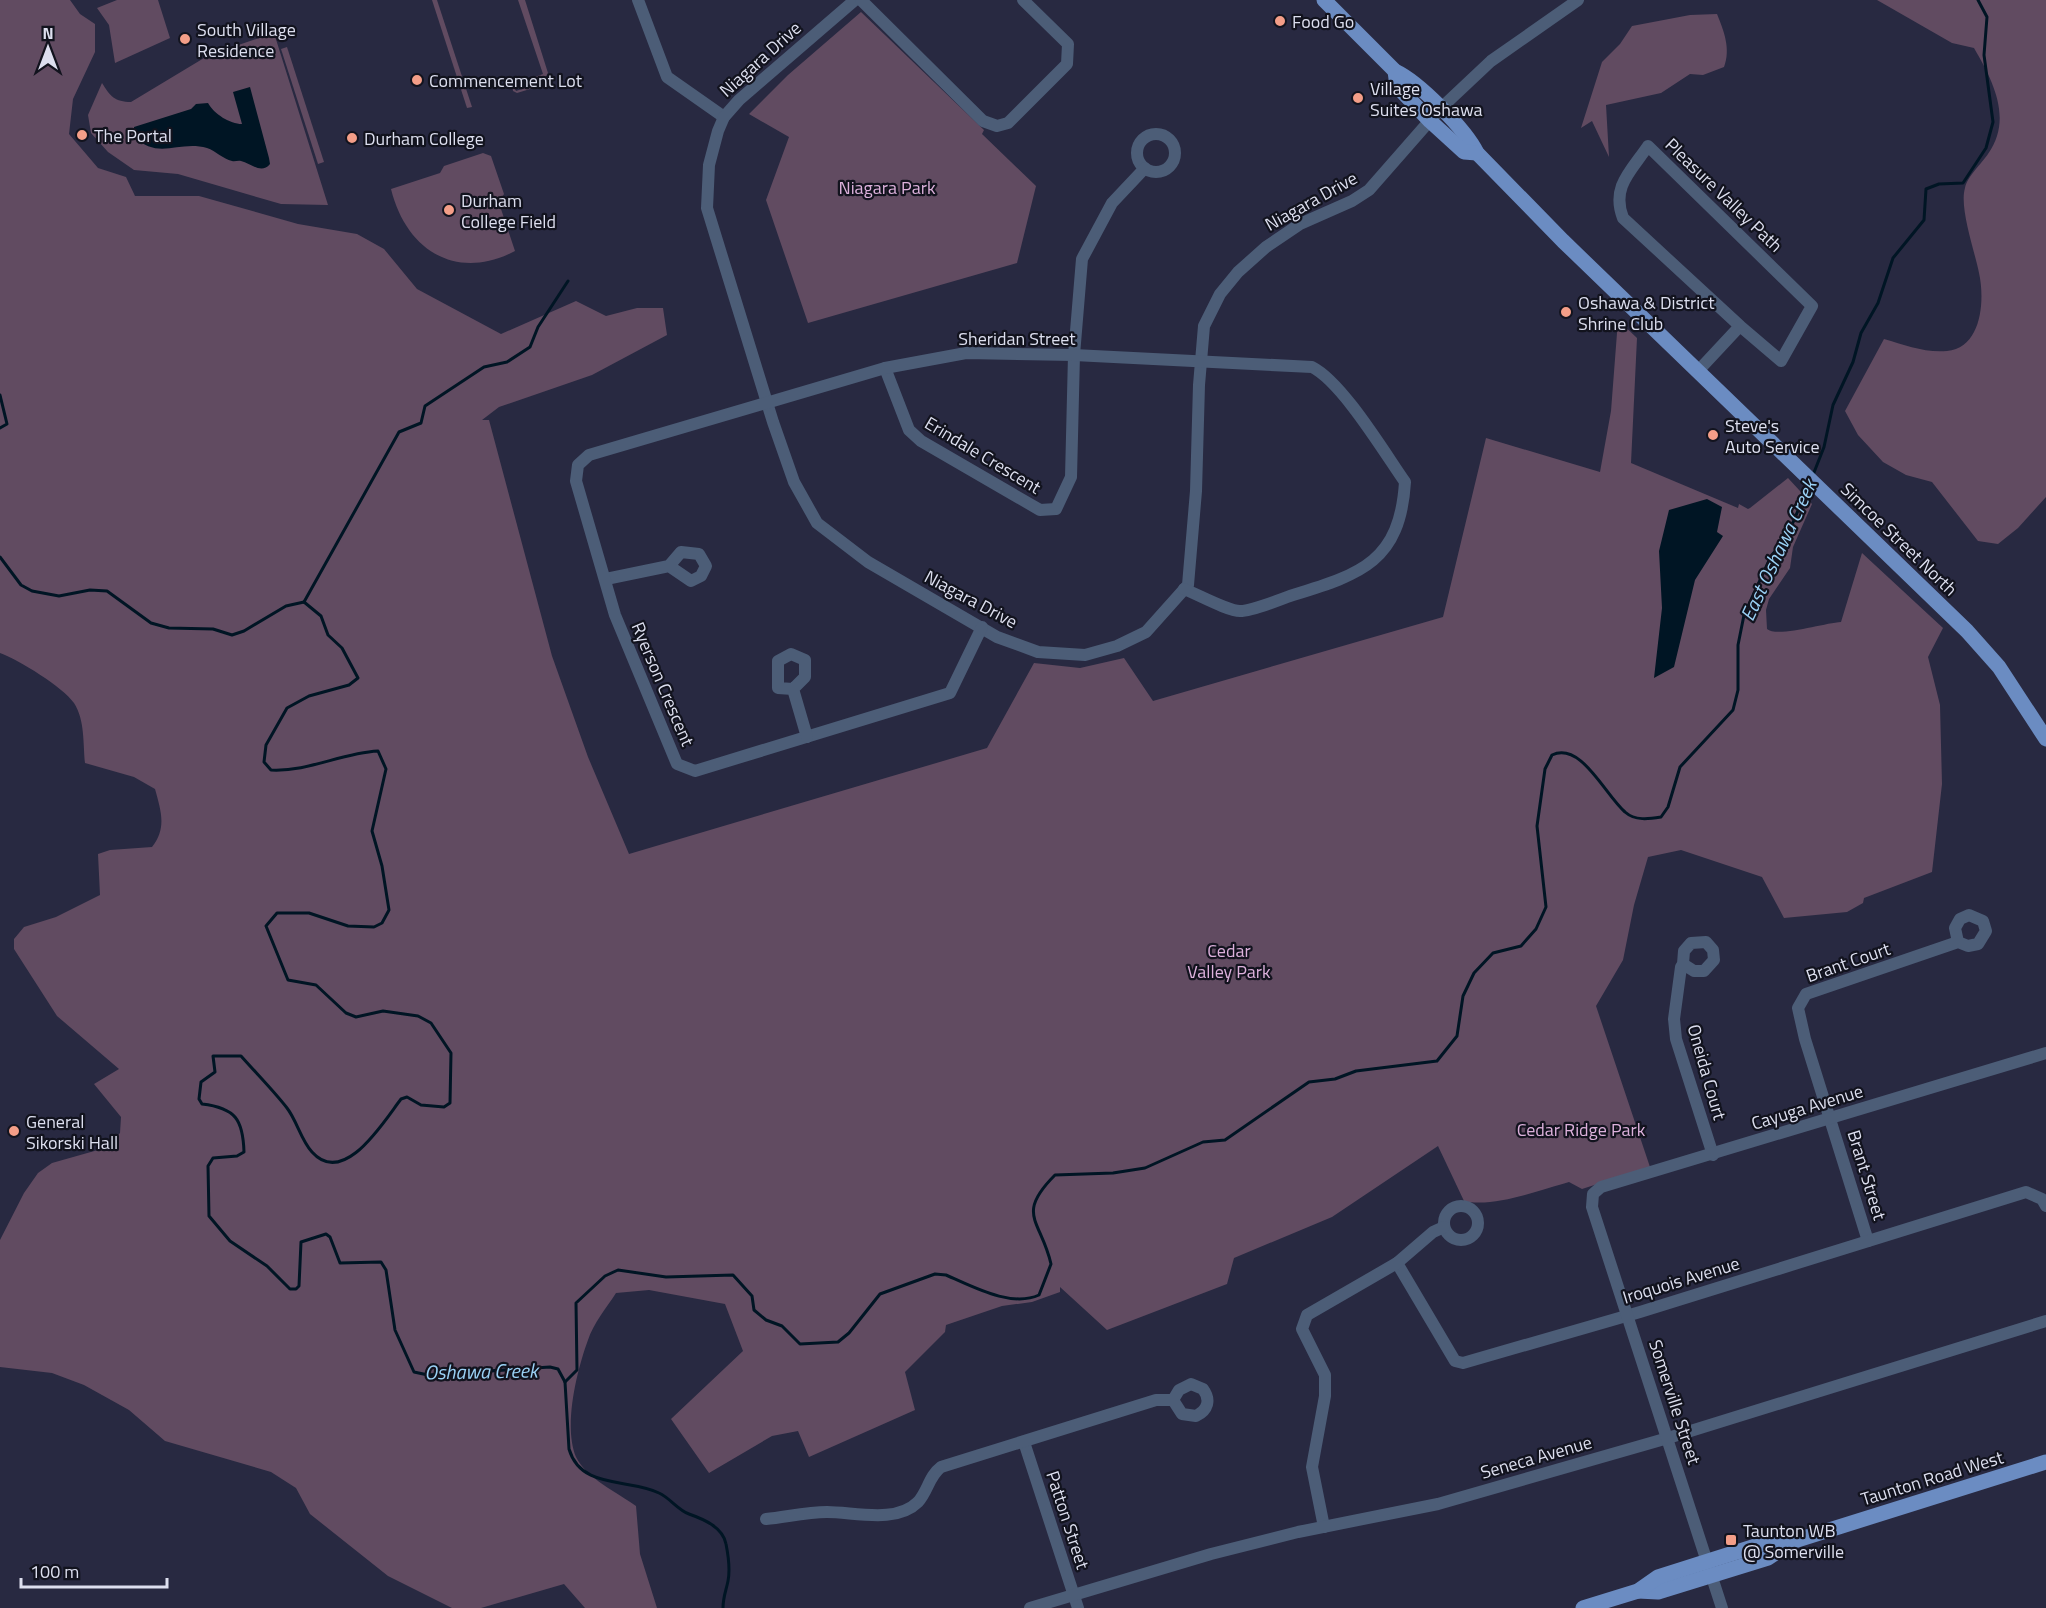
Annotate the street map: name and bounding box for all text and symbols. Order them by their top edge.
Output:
place label: Food Go [1292,8,1354,35]
marker: Food Go [1273,14,1287,28]
street label: Niagara Drive [713,15,807,103]
place label: South Village Residence [197,16,296,64]
north arrow [18,18,78,78]
text: N [42,21,54,45]
marker: South Village Residence [178,32,192,46]
place label: Commencement Lot [429,67,583,94]
marker: Commencement Lot [410,73,424,87]
place label: Village Suites Oshawa [1370,75,1483,123]
marker: Village Suites Oshawa [1351,91,1365,105]
place label: The Portal [94,122,172,149]
place label: Durham College [364,125,484,152]
marker: The Portal [75,128,89,142]
marker: Durham College [345,131,359,145]
street label: Pleasure Valley Path [1659,132,1789,258]
street label: Niagara Drive [1260,164,1362,238]
park label: Niagara Park [838,174,936,201]
place label: Durham College Field [461,187,556,235]
marker: Durham College Field [442,203,456,217]
place label: Oshawa & District Shrine Club [1578,289,1715,337]
marker: Oshawa & District Shrine Club [1559,305,1573,319]
street label: Sheridan Street [958,325,1076,352]
street label: Erindale Crescent [920,410,1047,501]
place label: Steve's Auto Service [1725,412,1820,460]
marker: Steve's Auto Service [1706,428,1720,442]
water label: East Oshawa Creek [1732,472,1825,626]
street label: Simcoe Street North [1835,476,1963,602]
street label: Niagara Drive [920,563,1022,635]
street label: Ryerson Crescent [625,618,702,751]
street label: Brant Court [1802,935,1894,989]
park label: Cedar Valley Park [1187,937,1271,985]
street label: Oneida Court [1680,1021,1734,1124]
street label: Cayuga Avenue [1748,1077,1866,1137]
place label: General Sikorski Hall [26,1108,118,1156]
park label: Cedar Ridge Park [1517,1116,1646,1143]
marker: General Sikorski Hall [7,1124,21,1138]
street label: Brant Street [1841,1127,1894,1224]
street label: Iroquois Avenue [1619,1249,1743,1311]
street label: Somerville Street [1642,1336,1708,1469]
water label: Oshawa Creek [424,1354,540,1387]
street label: Seneca Avenue [1477,1428,1595,1486]
street label: Taunton Road West [1857,1443,2007,1513]
street label: Patton Street [1039,1467,1097,1573]
place label: Taunton WB @ Somerville [1743,1517,1844,1565]
marker: Taunton WB @ Somerville [1724,1533,1738,1547]
scale bar [21,1551,166,1589]
text: 100 m [30,1558,79,1585]

